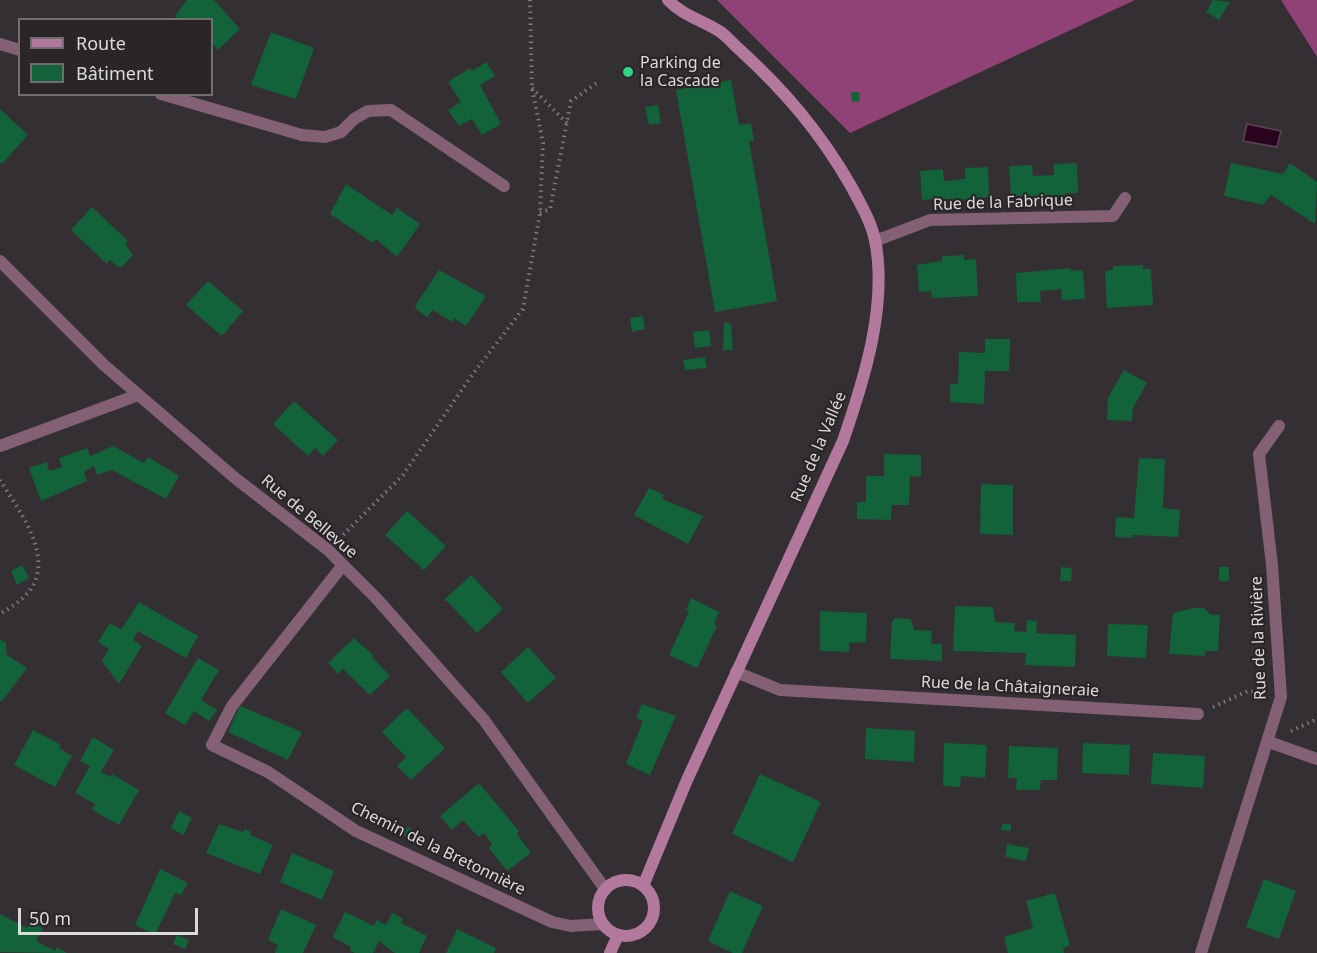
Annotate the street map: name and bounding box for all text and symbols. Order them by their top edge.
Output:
legend [18,18,213,96]
text: Route [76,31,126,55]
place label: Parking de la Cascade [640,53,721,91]
text: Bâtiment [76,61,154,85]
marker: Parking de la Cascade [621,65,635,79]
street label: Rue de la Fabrique [933,191,1073,215]
street label: Rue de la Vallée [787,389,851,505]
street label: Rue de Bellevue [257,471,361,563]
street label: Rue de la Rivière [1247,576,1271,700]
street label: Rue de la Châtaigneraie [920,673,1100,701]
street label: Chemin de la Bretonnière [348,798,528,900]
scale bar [21,896,201,934]
text: 50 m [29,906,71,930]

